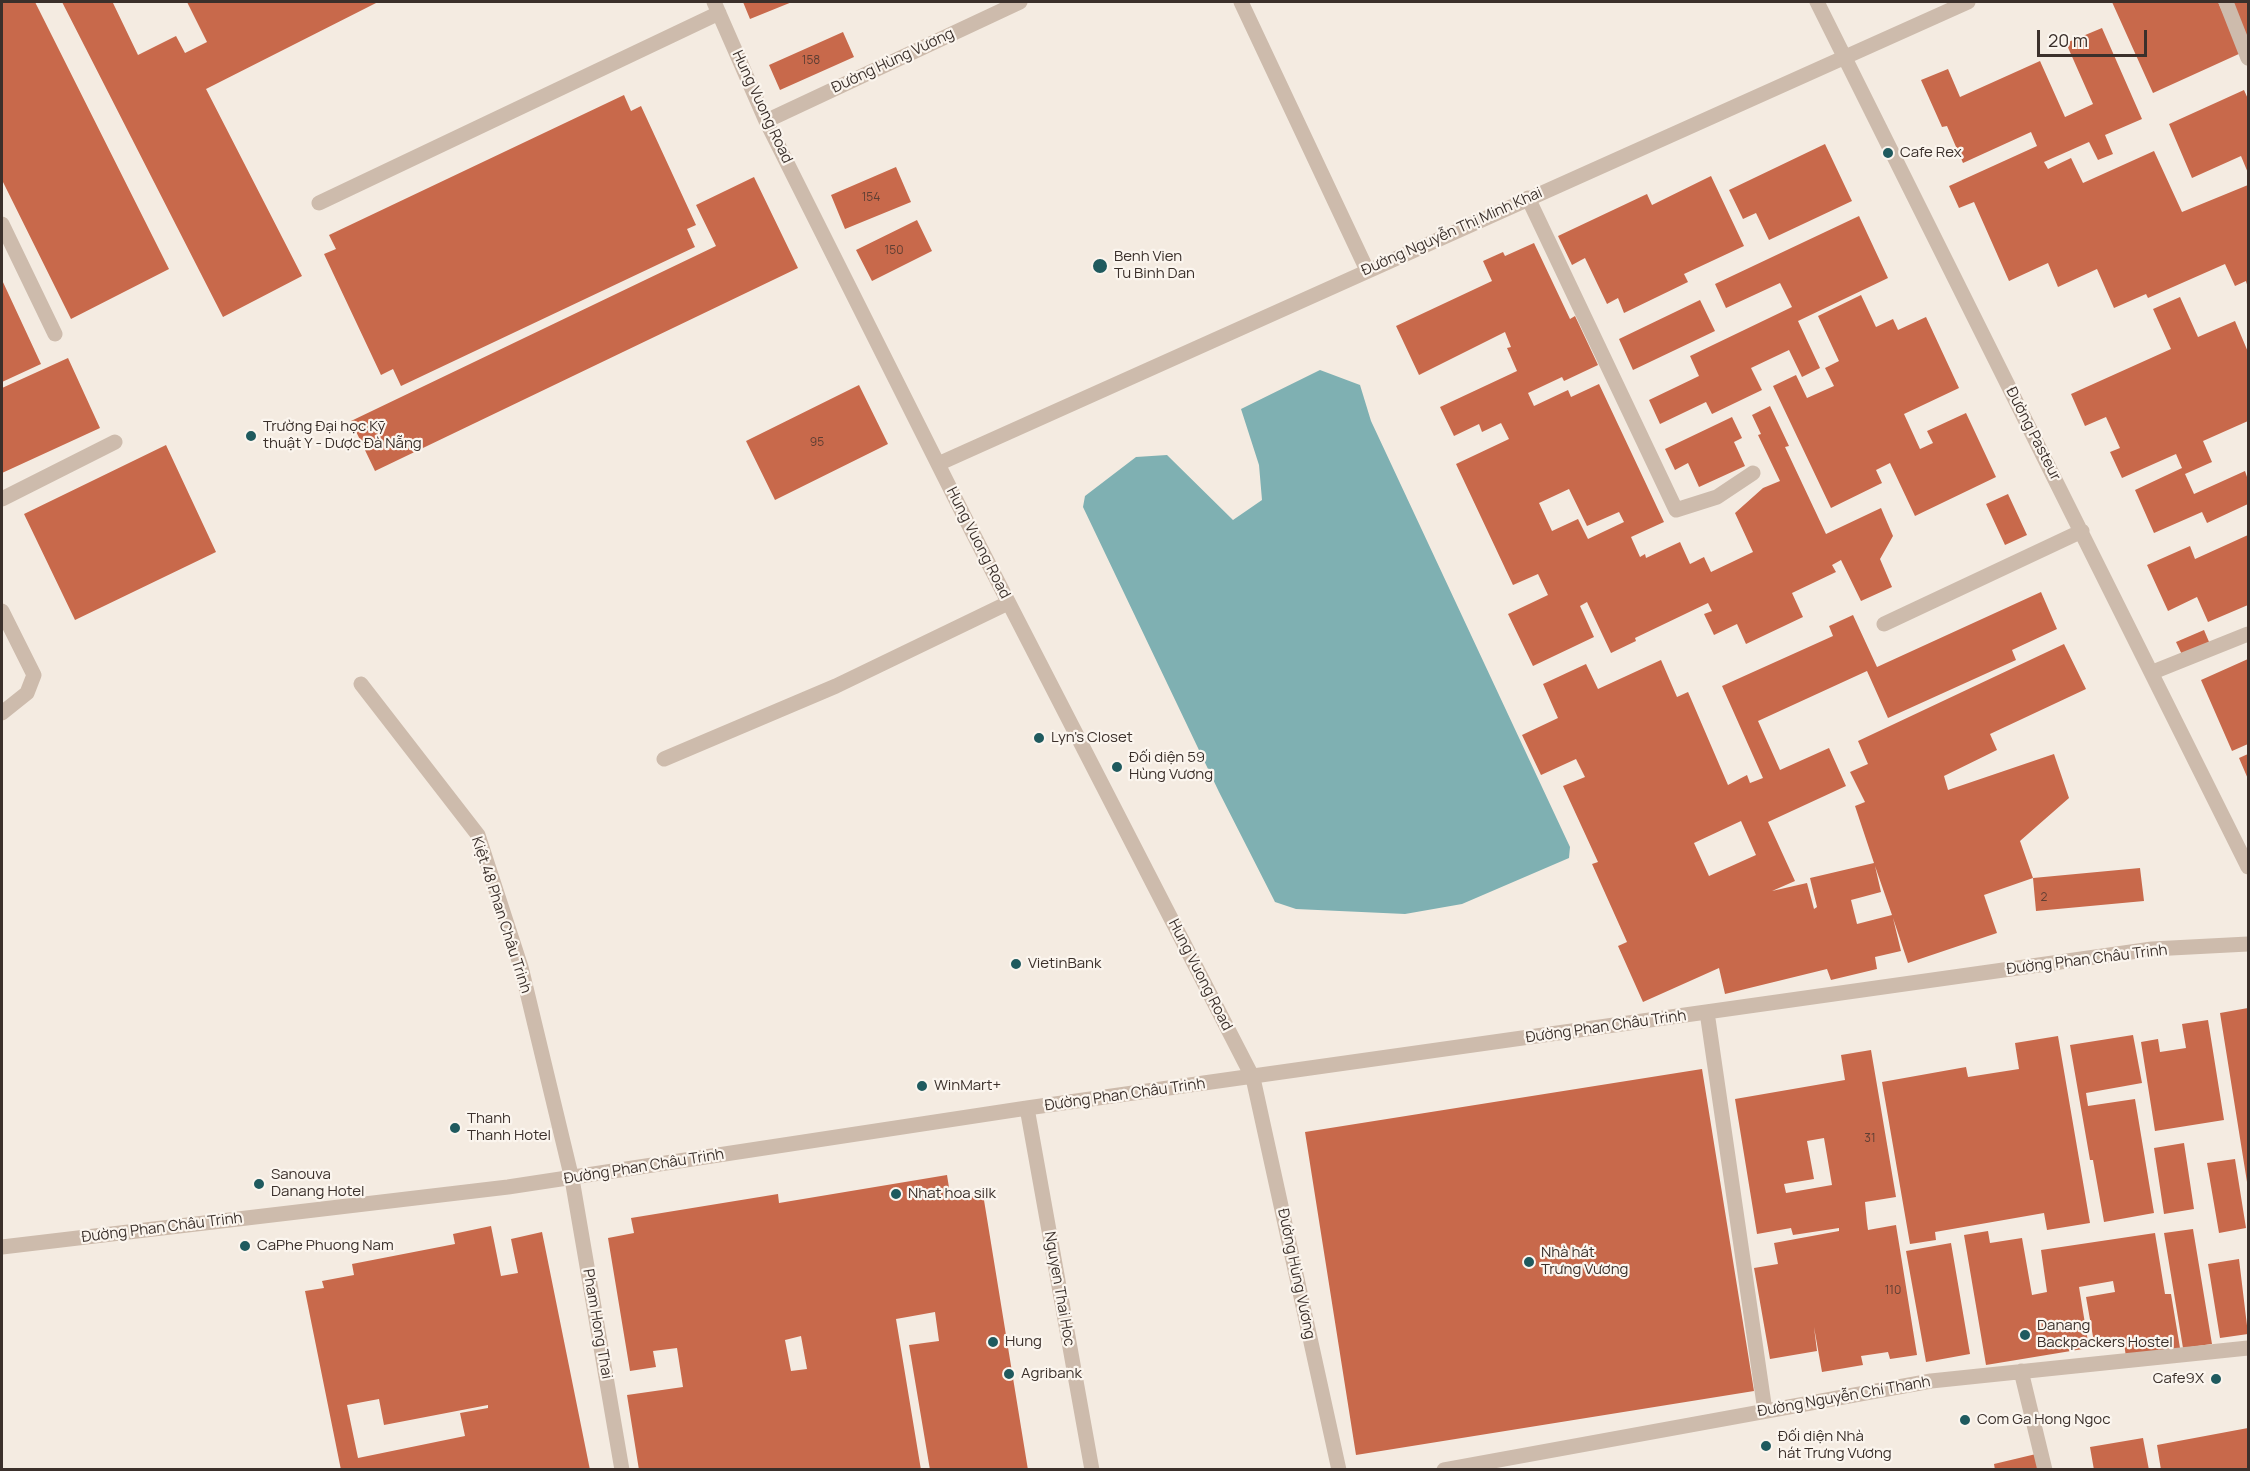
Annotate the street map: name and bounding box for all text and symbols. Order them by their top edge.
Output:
scale bar [2040,18,2150,56]
street label: Đường Hùng Vương [829,25,957,97]
text: 20 m [2048,28,2088,52]
street label: Hung Vuong Road [728,48,796,166]
house number: 158 [802,54,820,68]
place label: Cafe Rex [1900,144,1962,162]
marker: Cafe Rex [1881,146,1895,160]
street label: Đường Nguyễn Thị Minh Khai [1359,184,1545,280]
house number: 154 [862,191,880,205]
house number: 150 [885,244,903,258]
place label: Benh Vien Tu Binh Dan [1114,248,1195,283]
marker: Benh Vien Tu Binh Dan [1091,257,1109,275]
street label: Đường Pasteur [2002,384,2064,484]
place label: Trường Đại học Kỹ thuật Y - Dược Đà Nẵng [263,418,422,453]
marker: Trường Đại học Kỹ thuật Y - Dược Đà Nẵng [244,429,258,443]
house number: 95 [810,436,824,450]
street label: Hung Vuong Road [942,484,1014,602]
place label: Lyn's Closet [1051,729,1133,747]
marker: Lyn's Closet [1032,731,1046,745]
place label: Đối diện 59 Hùng Vương [1129,749,1213,784]
marker: Đối diện 59 Hùng Vương [1110,760,1124,774]
street label: Kiệt 48 Phan Châu Trinh [467,834,535,996]
house number: 2 [2041,891,2047,905]
street label: Hung Vuong Road [1164,916,1236,1034]
street label: Đường Phan Châu Trinh [2006,941,2168,979]
place label: VietinBank [1028,955,1101,973]
marker: VietinBank [1009,957,1023,971]
street label: Đường Phan Châu Trinh [1525,1007,1687,1047]
street label: Đường Phan Châu Trinh [1044,1075,1206,1115]
place label: WinMart+ [934,1077,1001,1095]
marker: WinMart+ [915,1079,929,1093]
place label: Thanh Thanh Hotel [467,1110,551,1145]
marker: Thanh Thanh Hotel [448,1121,462,1135]
house number: 31 [1864,1132,1876,1146]
street label: Đường Phan Châu Trinh [563,1145,725,1189]
place label: Sanouva Danang Hotel [271,1166,365,1201]
marker: Sanouva Danang Hotel [252,1177,266,1191]
place label: Nhat hoa silk [908,1185,996,1203]
marker: Nhat hoa silk [889,1187,903,1201]
street label: Đường Hùng Vương [1273,1207,1319,1341]
street label: Đường Phan Châu Trinh [81,1209,243,1247]
street label: Nguyen Thai Hoc [1040,1230,1078,1348]
place label: CaPhe Phuong Nam [257,1237,394,1255]
marker: CaPhe Phuong Nam [238,1239,252,1253]
place label: Nhà hát Trưng Vương [1541,1244,1628,1279]
marker: Nhà hát Trưng Vương [1522,1255,1536,1269]
street label: Pham Hong Thai [578,1267,616,1381]
house number: 110 [1885,1284,1901,1298]
place label: Danang Backpackers Hostel [2037,1317,2173,1352]
marker: Danang Backpackers Hostel [2018,1328,2032,1342]
place label: Hung [1005,1333,1042,1351]
marker: Hung [986,1335,1000,1349]
place label: Agribank [1021,1365,1082,1383]
marker: Agribank [1002,1367,1016,1381]
place label: Cafe9X [2153,1370,2204,1388]
marker: Cafe9X [2209,1372,2223,1386]
street label: Đường Nguyễn Chí Thanh [1756,1373,1932,1421]
place label: Com Ga Hong Ngoc [1977,1411,2110,1429]
marker: Com Ga Hong Ngoc [1958,1413,1972,1427]
place label: Đối diện Nhà hát Trưng Vương [1778,1428,1892,1463]
marker: Đối diện Nhà hát Trưng Vương [1759,1439,1773,1453]

